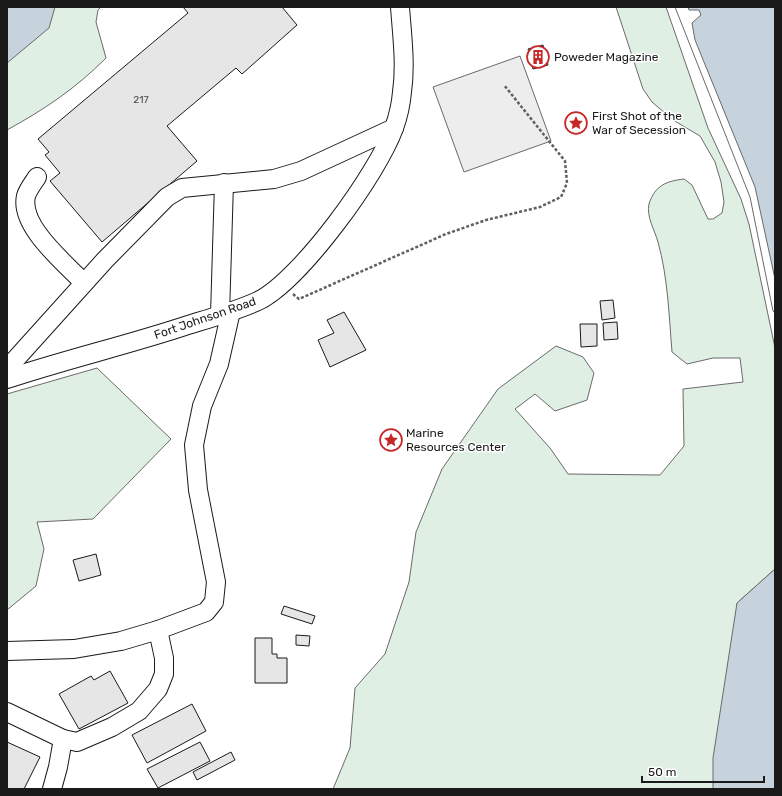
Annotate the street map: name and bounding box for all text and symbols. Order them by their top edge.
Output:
building icon: Poweder Magazine [525,44,551,70]
place label: Poweder Magazine [554,50,659,64]
house number: 217 [133,94,149,106]
place label: First Shot of the War of Secession [592,109,686,137]
place icon: First Shot of the War of Secession [563,110,589,136]
street label: Fort Johnson Road [152,294,258,342]
place label: Marine Resources Center [406,426,506,454]
place icon: Marine Resources Center [378,427,404,453]
scale bar [642,758,764,784]
text: 50 m [648,765,676,779]

